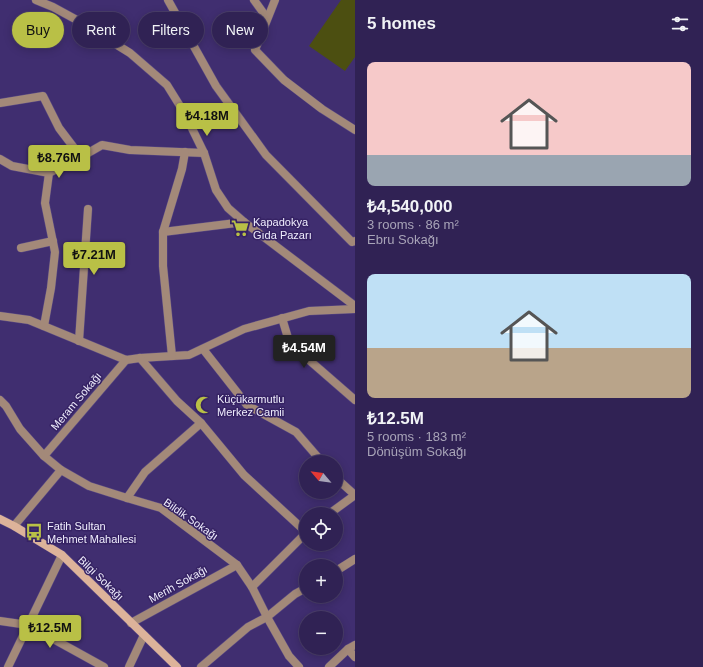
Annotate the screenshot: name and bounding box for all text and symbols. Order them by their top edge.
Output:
chip: Buy [12,12,64,48]
chip: Rent [72,12,130,48]
chip: Filters [138,12,204,48]
chip: New [212,12,268,48]
icon: filters [669,13,691,35]
text: 5 homes [367,14,436,33]
icon: home [493,88,565,160]
pin: ₺4.18M [174,103,240,137]
text: ₺4.18M [185,108,229,123]
pin: ₺8.76M [26,145,92,179]
text: ₺8.76M [37,150,81,165]
text: ₺4,540,000 [367,197,452,216]
place label: Kapadokya Gıda Pazarı [253,216,312,241]
text: 3 rooms · 86 m² [367,217,459,232]
supermarket icon: Kapadokya Gıda Pazarı [230,218,250,238]
text: Ebru Sokağı [367,232,439,247]
pin: ₺7.21M [61,242,127,276]
text: ₺7.21M [72,247,116,262]
icon: home [493,300,565,372]
pin: ₺4.54M [271,335,337,369]
text: ₺4.54M [282,340,326,355]
street label: Meram Sokağı [48,370,104,432]
place label: Küçükarmutlu Merkez Camii [217,393,284,418]
mosque icon: Küçükarmutlu Merkez Camii [194,395,214,415]
text: ₺12.5M [367,409,424,428]
text: 5 rooms · 183 m² [367,429,466,444]
text: Dönüşüm Sokağı [367,444,467,459]
north arrow [299,455,343,499]
map controls [299,455,343,655]
street label: Bildik Sokağı [162,496,220,542]
button: locate [299,507,343,551]
place label: Fatih Sultan Mehmet Mahallesi [47,520,136,545]
bus stop icon: Fatih Sultan Mehmet Mahallesi [24,522,44,542]
street label: Bilgi Sokağı [76,554,126,602]
button: + [299,559,343,603]
street label: Merih Sokağı [147,563,209,605]
button: − [299,611,343,655]
pin: ₺12.5M [17,615,83,649]
text: ₺12.5M [28,620,72,635]

